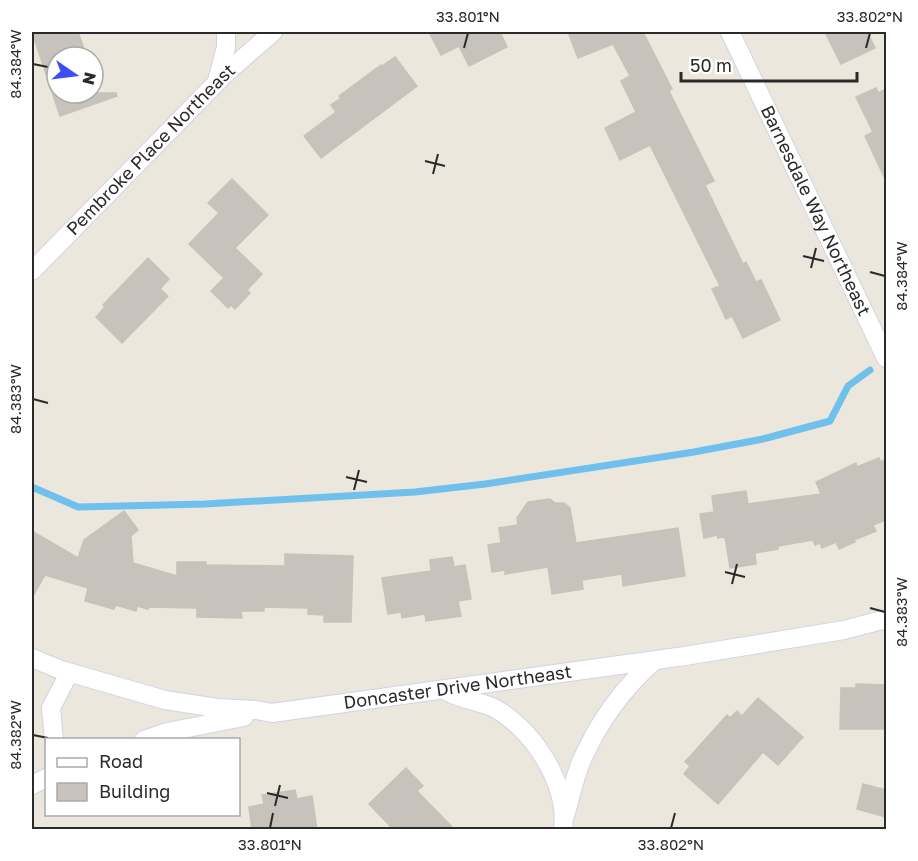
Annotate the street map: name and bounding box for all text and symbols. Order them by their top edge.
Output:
text: 33.801°N [436,7,500,25]
text: 33.802°N [837,7,903,25]
text: 84.384°W [6,29,24,99]
north arrow [45,45,105,105]
scale bar [681,45,856,83]
text: 50 m [690,54,732,76]
street label: Pembroke Place Northeast [62,61,240,239]
street label: Barnesdale Way Northeast [757,101,876,319]
text: 84.384°W [892,241,910,311]
text: 84.383°W [6,364,24,434]
text: 84.383°W [892,577,910,647]
street label: Doncaster Drive Northeast [342,660,573,713]
text: 84.382°W [6,700,24,770]
legend [45,738,240,816]
text: Road [99,750,143,772]
text: Building [99,780,170,802]
text: 33.801°N [238,835,302,853]
text: 33.802°N [638,835,704,853]

